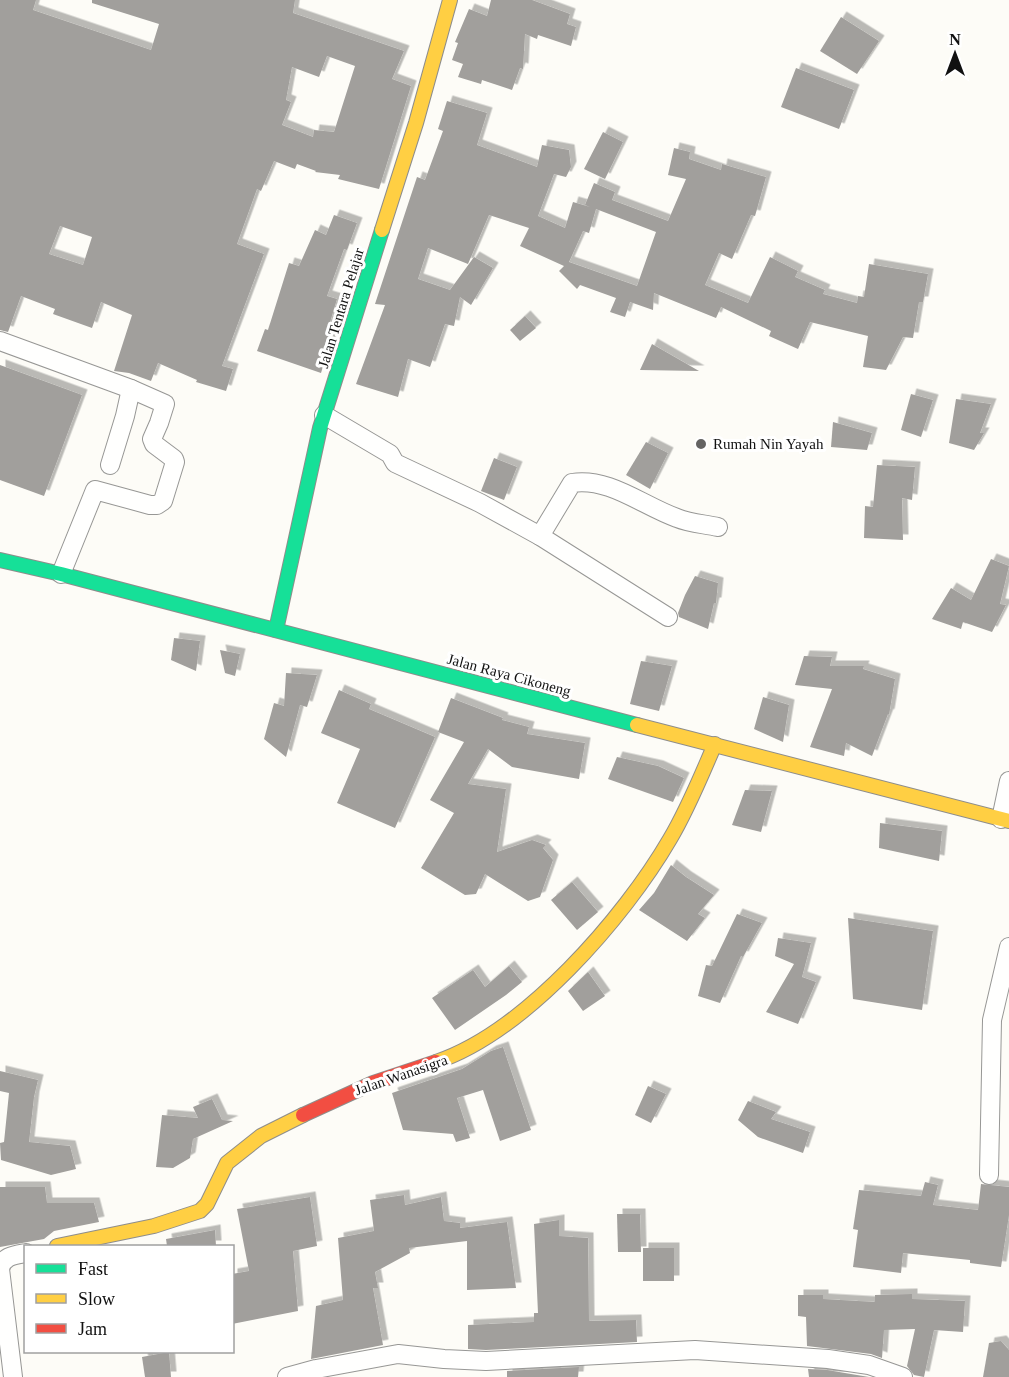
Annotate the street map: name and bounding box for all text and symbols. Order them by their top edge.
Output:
north arrow [925,24,985,84]
text: N [949,31,961,48]
street label: Jalan Tentara Pelajar [315,246,367,370]
place label: Rumah Nin Yayah [713,436,824,452]
marker: Rumah Nin Yayah [694,437,708,451]
street label: Jalan Raya Cikoneng [445,651,573,699]
street label: Jalan Wanasigra [352,1051,450,1098]
legend [24,1245,234,1353]
text: Fast [78,1259,108,1279]
text: Slow [78,1289,115,1309]
text: Jam [78,1319,107,1339]

